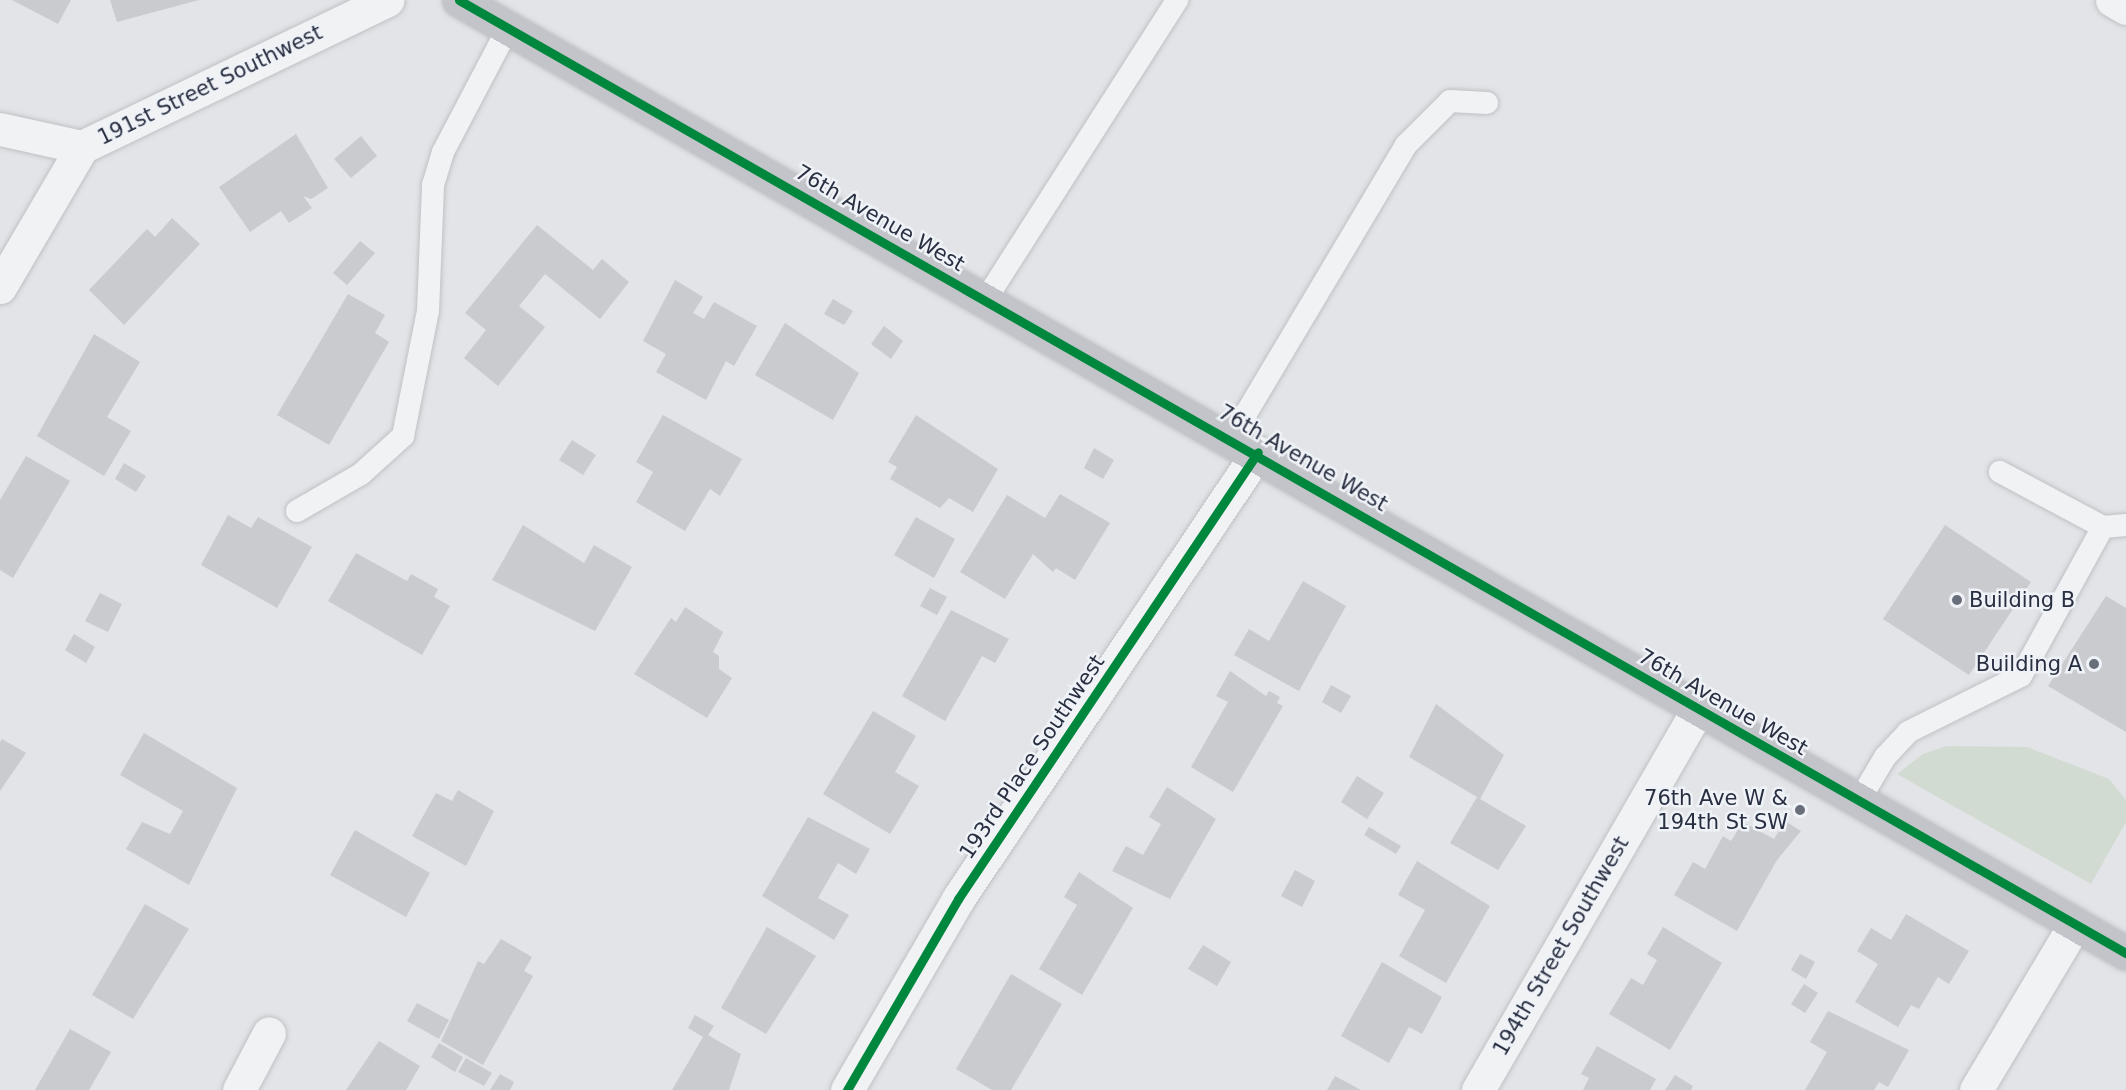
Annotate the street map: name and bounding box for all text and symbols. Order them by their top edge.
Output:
street label: 191st Street Southwest [94,20,326,150]
street label: 76th Avenue West [791,159,969,277]
street label: 76th Avenue West [1214,399,1392,517]
place label: Building B [1969,587,2075,613]
marker: Building B [1950,593,1964,607]
street label: 76th Avenue West [1634,643,1812,761]
street label: 193rd Place Southwest [954,650,1110,864]
place label: Building A [1976,651,2082,677]
marker: Building A [2087,657,2101,671]
place label: 76th Ave W & 194th St SW [1644,785,1788,835]
marker: 76th Ave W & 194th St SW [1793,803,1807,817]
street label: 194th Street Southwest [1488,832,1634,1060]

